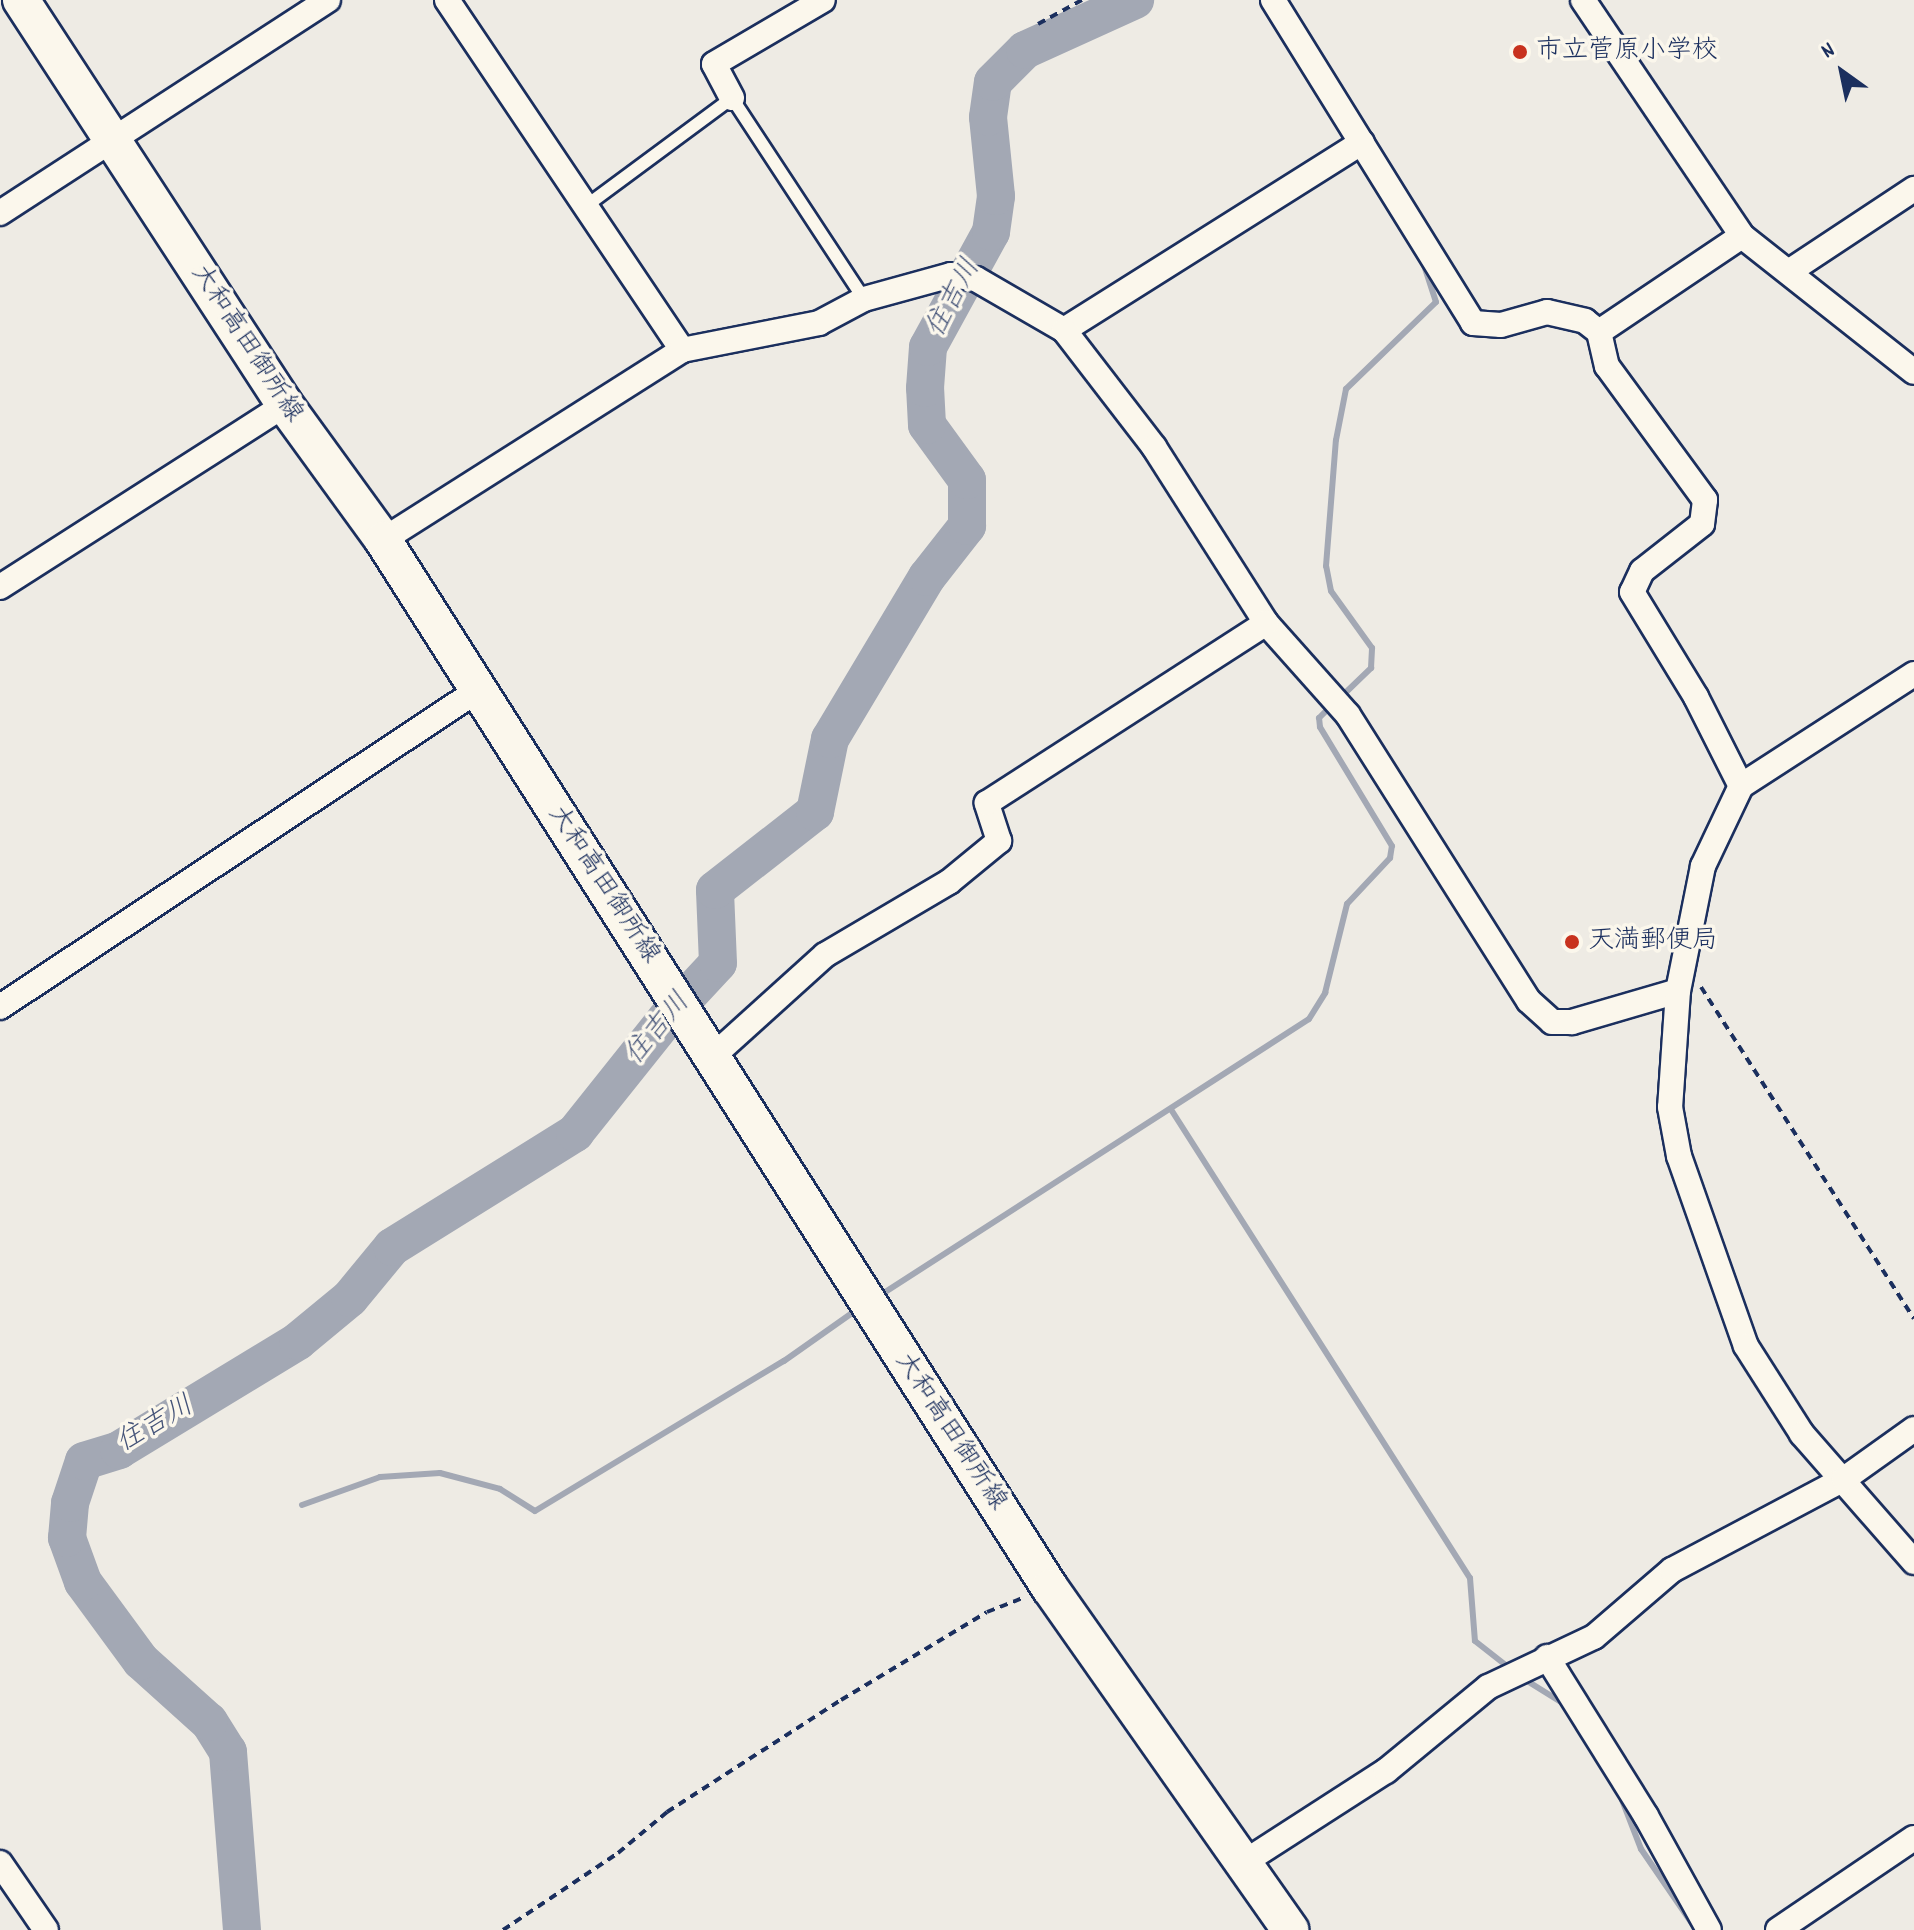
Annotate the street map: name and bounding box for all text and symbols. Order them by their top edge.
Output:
north arrow [1802,32,1882,112]
text: N [1816,35,1842,67]
place label: 市立菅原小学校 [1536,36,1718,68]
marker: 市立菅原小学校 [1511,43,1529,61]
water label: 住吉川 [920,254,990,344]
street label: 大和高田御所線 [183,259,309,429]
street label: 大和高田御所線 [540,800,666,970]
place label: 天満郵便局 [1588,926,1718,958]
marker: 天満郵便局 [1563,933,1581,951]
water label: 住吉川 [619,987,699,1073]
street label: 大和高田御所線 [887,1347,1013,1517]
water label: 住吉川 [111,1390,201,1462]

